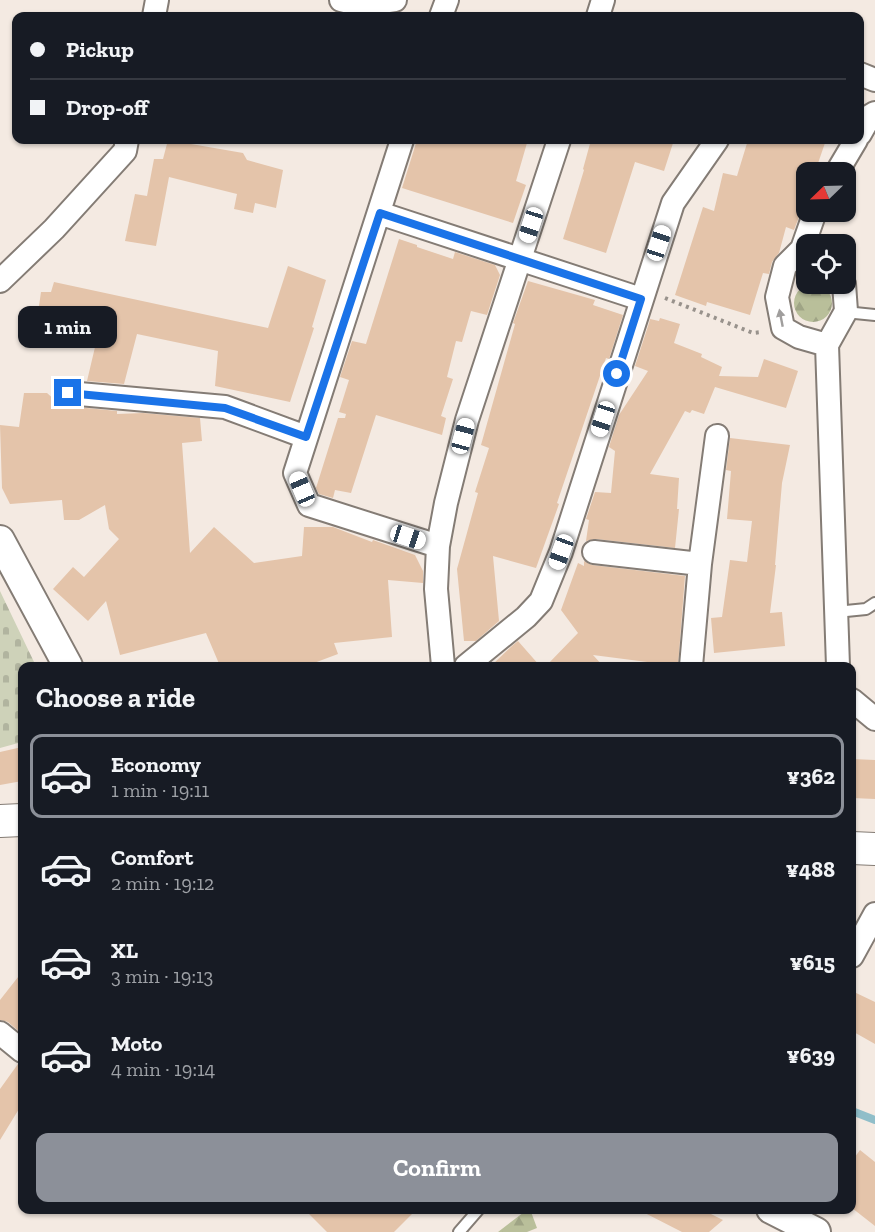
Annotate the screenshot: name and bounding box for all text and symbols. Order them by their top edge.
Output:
text: Pickup [66,36,134,63]
text: Drop-off [66,94,148,121]
north arrow [796,162,856,222]
map controls [796,162,856,294]
car [517,205,545,245]
car [645,223,673,263]
button: locate [796,234,856,294]
callout: 1 min [19,306,118,348]
one-way arrow [776,308,785,327]
text: 1 min [44,315,91,339]
route start [603,360,630,387]
route end [54,379,81,406]
car [589,399,617,439]
car [450,416,476,456]
car [287,469,317,509]
car [388,523,428,551]
car [546,532,576,572]
text: Choose a ride [36,682,195,714]
icon: car [39,749,93,803]
text: Economy [111,751,201,778]
text: ¥362 [787,763,835,790]
text: 1 min · 19:11 [111,778,209,802]
icon: car [39,842,93,896]
text: Comfort [111,844,193,871]
text: ¥488 [786,856,835,883]
text: 2 min · 19:12 [111,871,214,895]
icon: car [39,935,93,989]
text: XL [111,937,138,964]
text: ¥615 [790,949,835,976]
text: 3 min · 19:13 [111,964,213,988]
icon: car [39,1028,93,1082]
text: Moto [111,1030,162,1057]
text: ¥639 [787,1042,835,1069]
text: 4 min · 19:14 [111,1057,215,1081]
button: Confirm [36,1133,838,1202]

